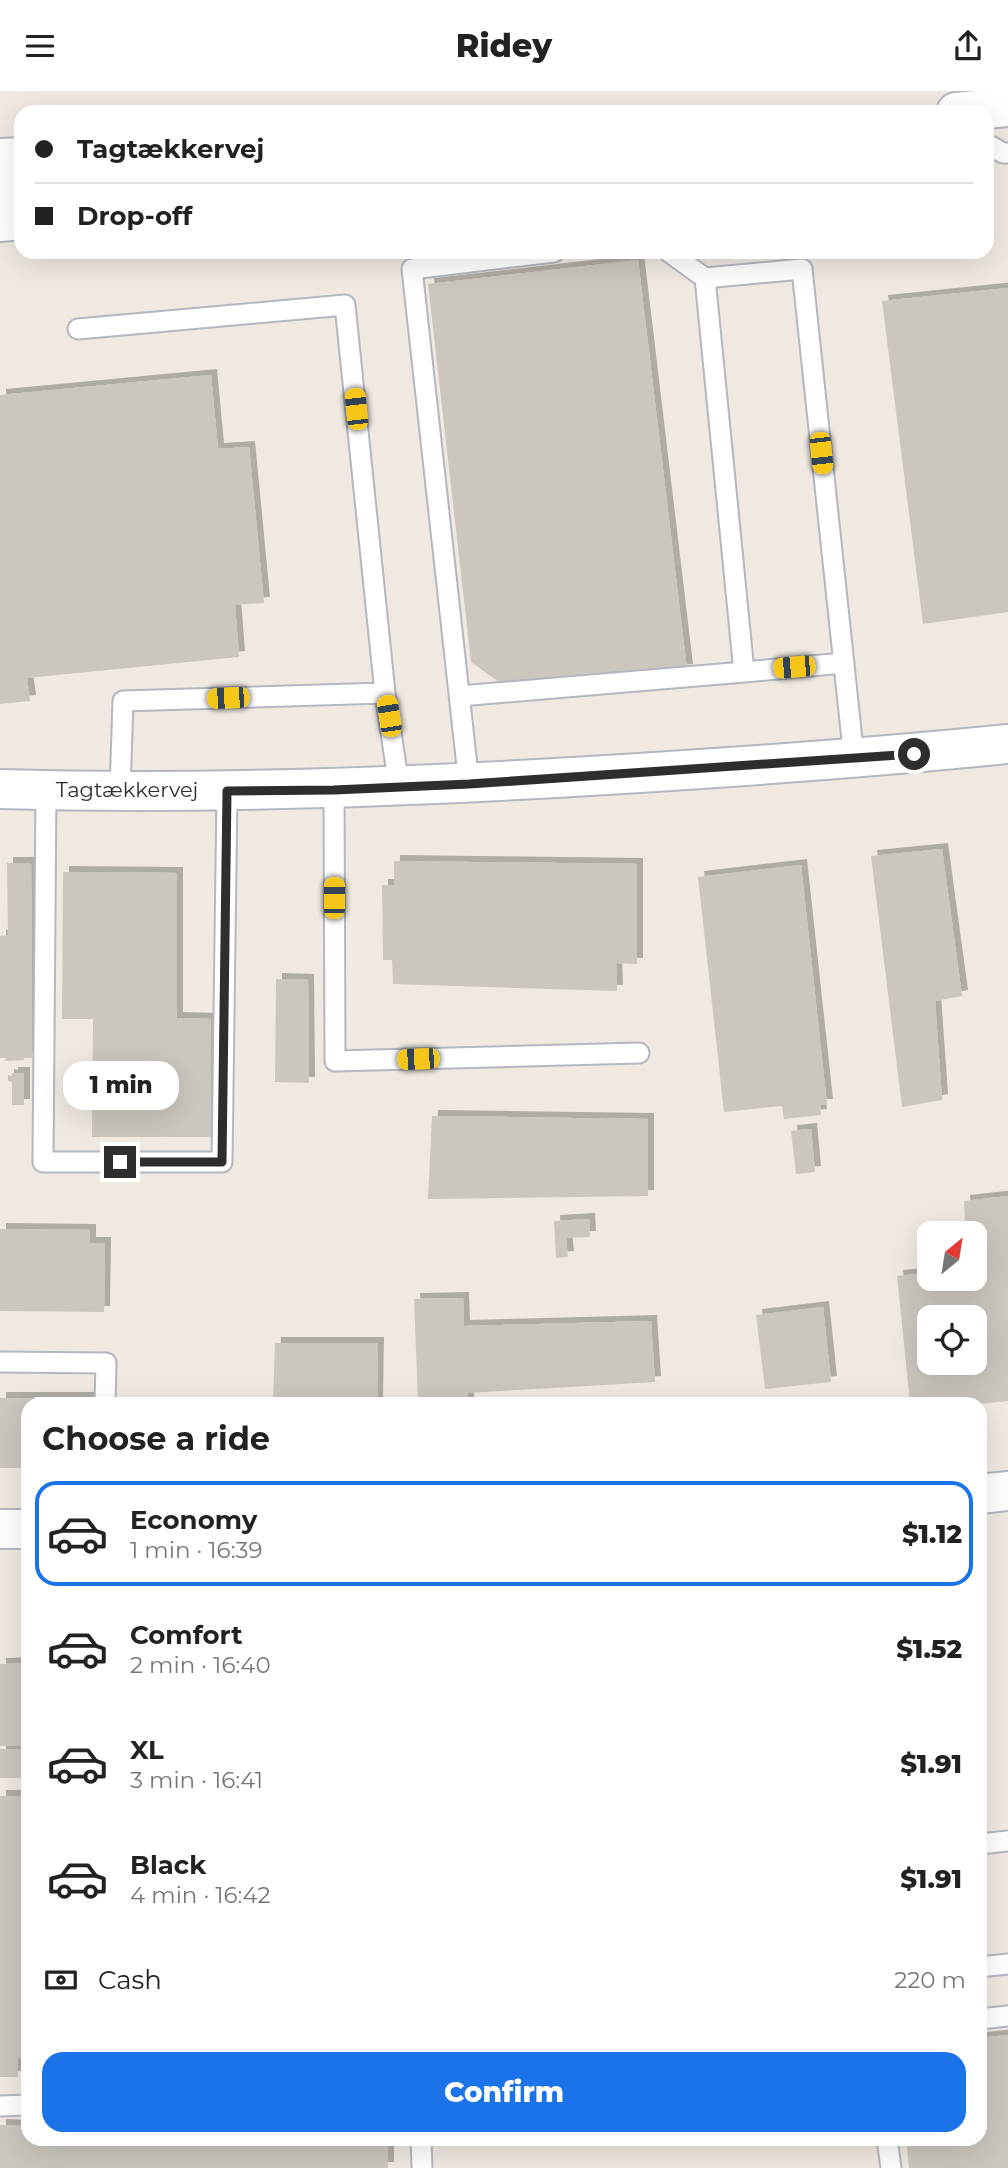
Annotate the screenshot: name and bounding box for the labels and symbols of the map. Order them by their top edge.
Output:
car [344,387,369,431]
car [809,431,834,475]
car [773,655,816,679]
car [207,687,250,709]
car [376,694,403,738]
route start [898,738,930,770]
street label: Tagtækkervej [56,777,198,802]
car [324,877,345,919]
car [397,1048,440,1070]
callout: 1 min [62,1061,178,1109]
route end [104,1146,136,1178]
north arrow [917,1221,987,1291]

